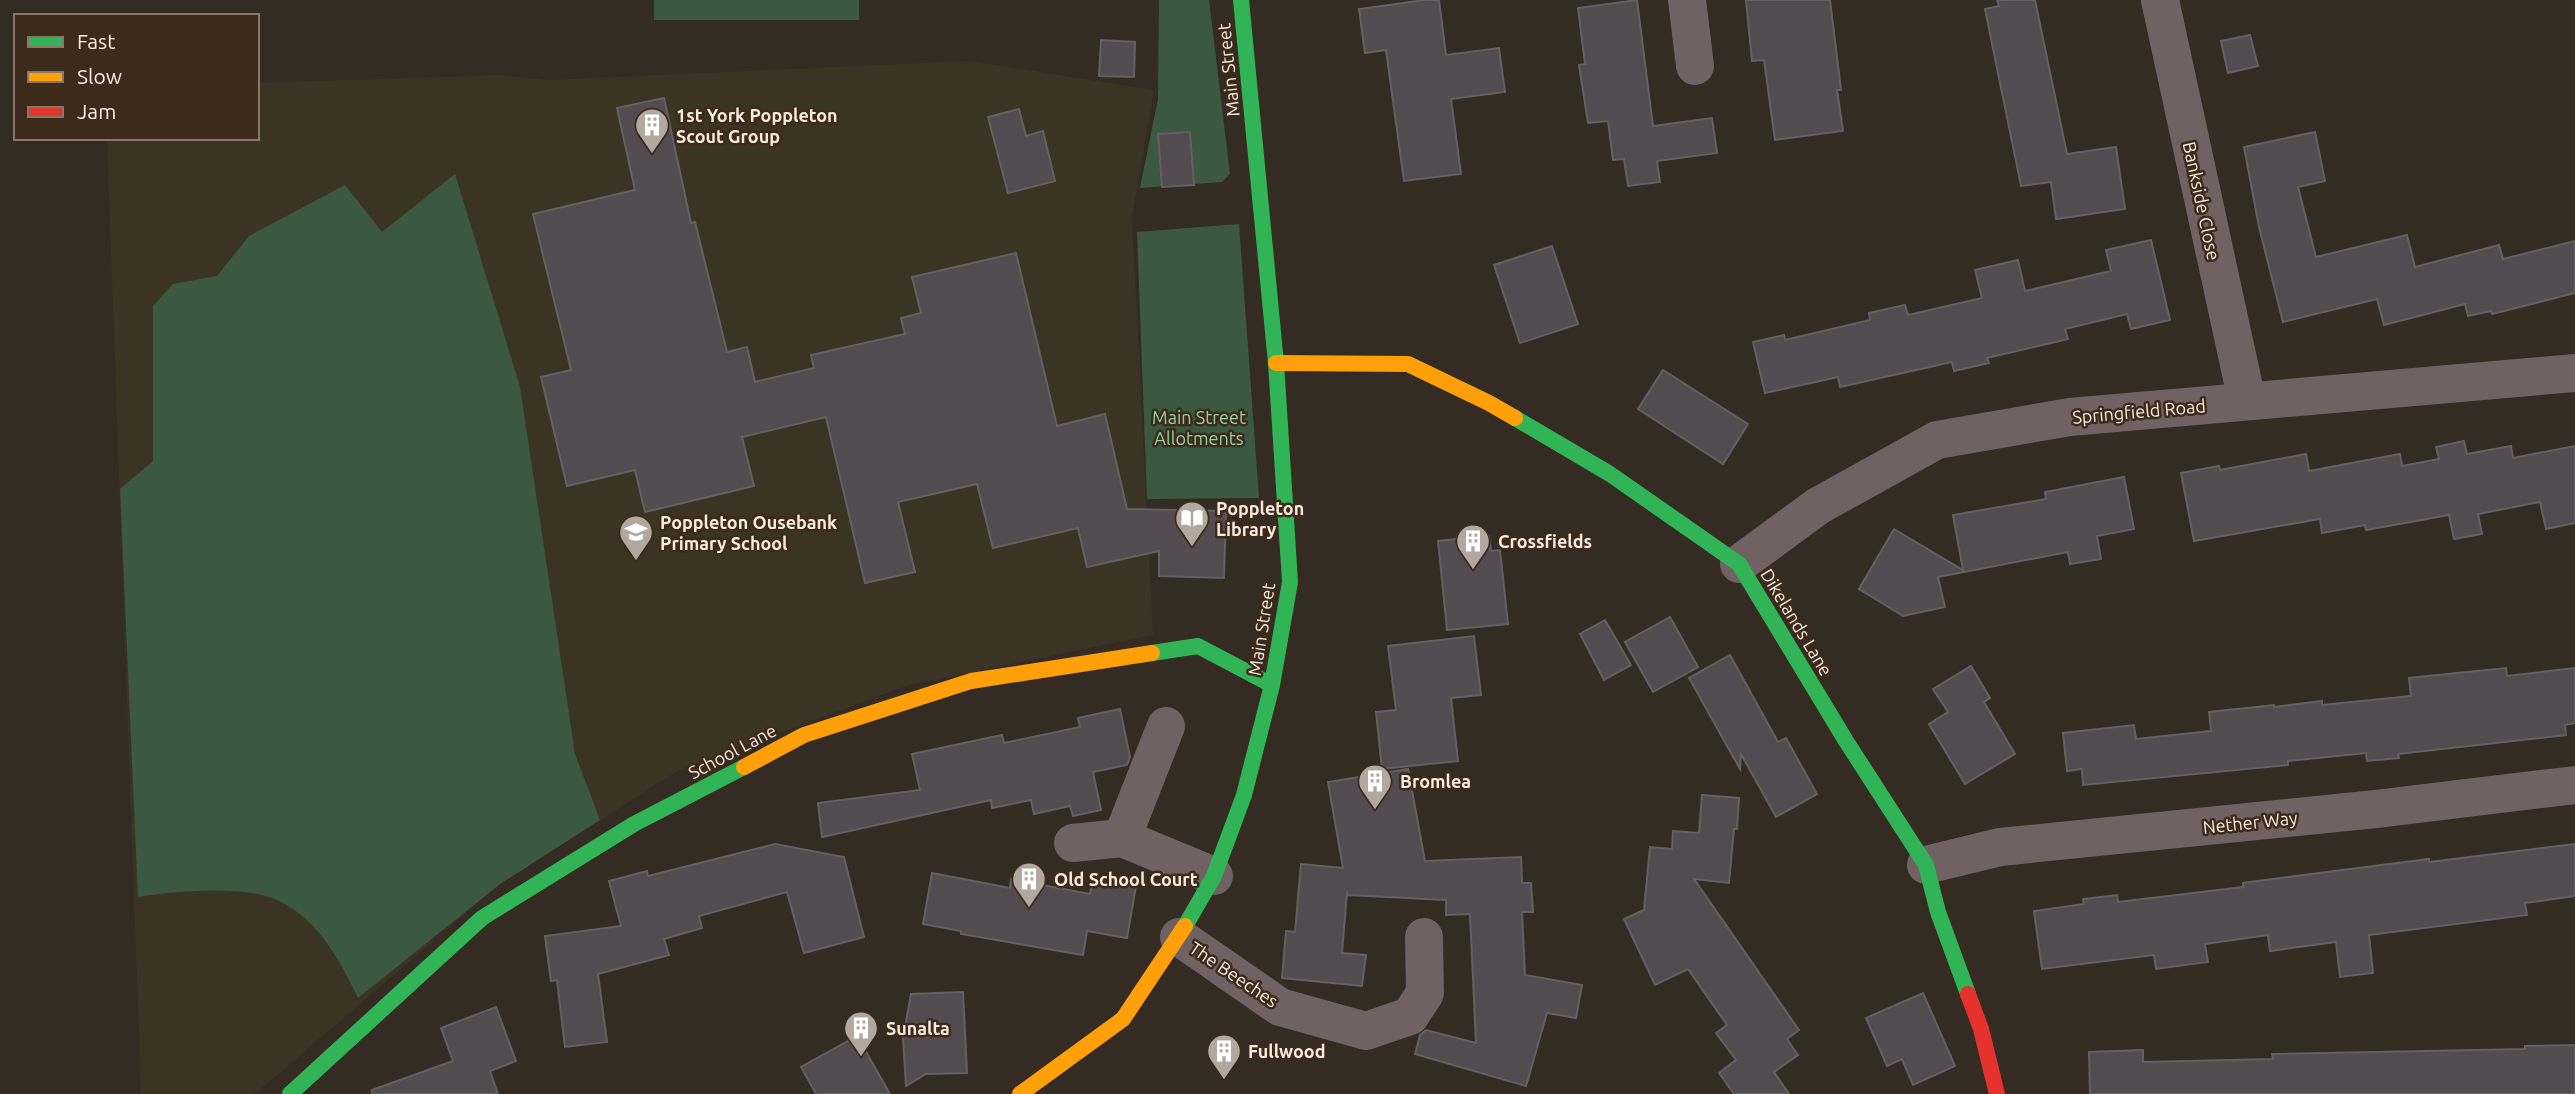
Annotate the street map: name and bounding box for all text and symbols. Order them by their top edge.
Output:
legend [14,14,259,140]
street label: Main Street [1213,22,1243,118]
text: Fast [77,29,115,53]
text: Slow [77,64,122,88]
text: Jam [77,99,116,123]
place label: 1st York Poppleton Scout Group [676,105,838,146]
building icon: 1st York Poppleton Scout Group [633,106,671,155]
street label: Bankside Close [2180,140,2224,262]
street label: Springfield Road [2071,395,2207,427]
park label: Main Street Allotments [1152,407,1246,448]
place label: Poppleton Library [1216,498,1304,539]
library icon: Poppleton Library [1173,499,1211,548]
place label: Poppleton Ousebank Primary School [660,512,837,553]
school or university icon: Poppleton Ousebank Primary School [617,513,655,562]
building icon: Crossfields [1454,522,1492,571]
place label: Crossfields [1498,531,1592,551]
street label: Dikelands Lane [1757,565,1837,679]
street label: Main Street [1244,581,1278,677]
street label: School Lane [685,719,779,783]
building icon: Bromlea [1356,762,1394,811]
place label: Bromlea [1400,771,1471,791]
street label: Nether Way [2202,807,2299,837]
building icon: Old School Court [1010,860,1048,909]
place label: Old School Court [1054,869,1198,889]
street label: The Beeches [1186,937,1282,1011]
building icon: Sunalta [842,1009,880,1058]
place label: Sunalta [886,1018,950,1038]
building icon: Fullwood [1205,1032,1243,1081]
place label: Fullwood [1248,1041,1325,1061]

